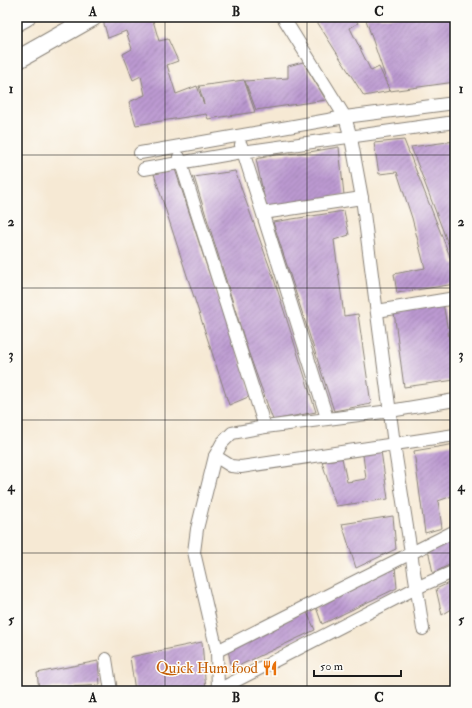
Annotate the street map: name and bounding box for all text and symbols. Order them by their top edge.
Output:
text: A [88,4,98,20]
text: B [232,4,240,20]
text: C [374,4,384,20]
text: 1 [9,81,14,97]
text: 1 [459,81,464,97]
text: 2 [8,214,15,230]
text: 2 [458,214,465,230]
text: 3 [9,347,14,363]
text: 3 [459,347,464,363]
text: 4 [6,479,15,495]
text: 4 [456,479,465,495]
text: 5 [8,612,14,628]
text: 5 [458,612,464,628]
scale bar [314,652,401,678]
place label: Quick Hum food [156,659,259,678]
restaurant icon: Quick Hum food [261,659,279,677]
text: 50 m [320,659,344,674]
text: A [88,690,98,706]
text: B [232,690,240,706]
text: C [374,690,384,706]

